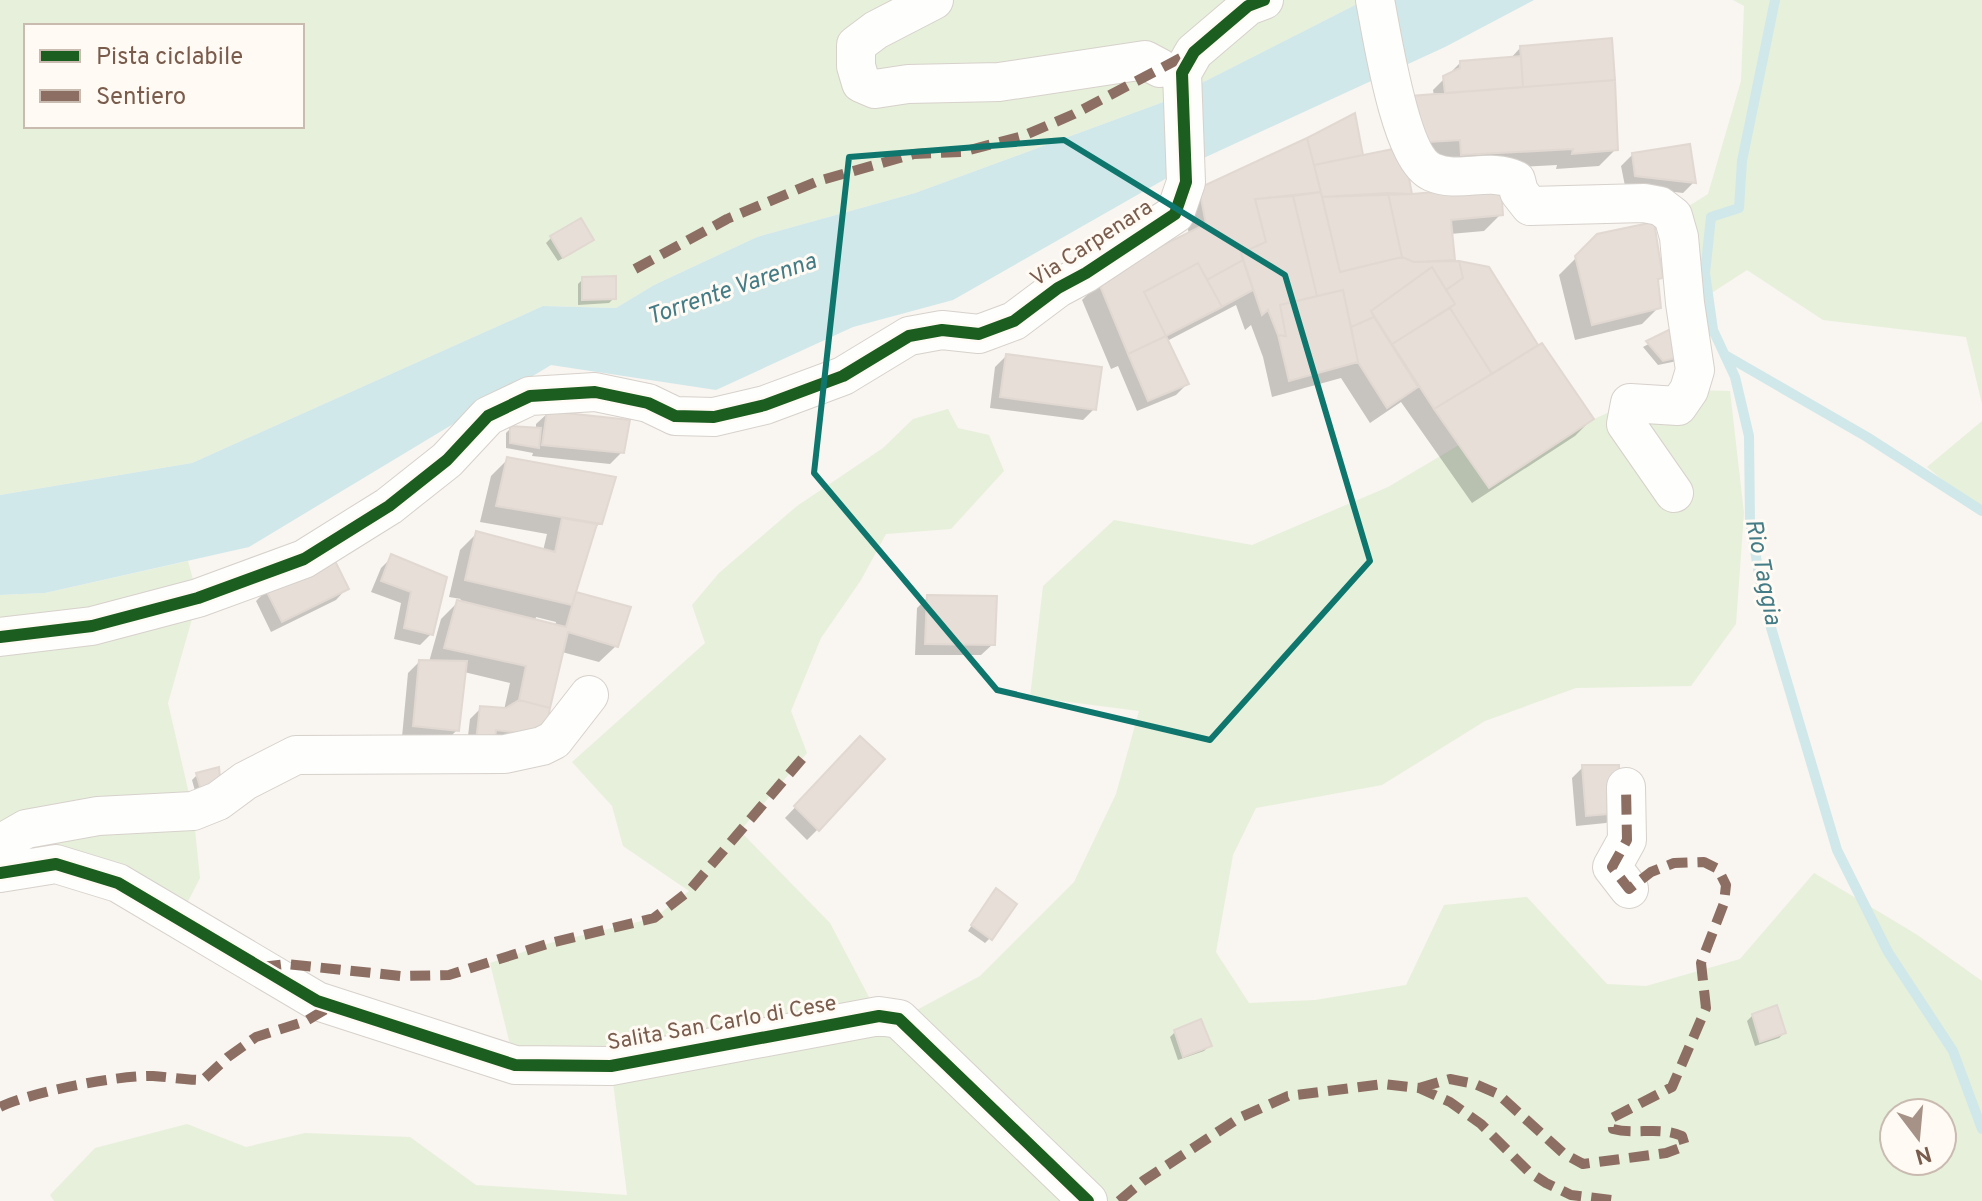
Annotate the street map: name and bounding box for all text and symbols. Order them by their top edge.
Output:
legend [24,24,304,128]
text: Pista ciclabile [96,43,243,73]
text: Sentiero [96,83,186,113]
street label: Via Carpenara [1026,195,1158,293]
water label: Torrente Varenna [643,247,821,333]
water label: Rio Taggia [1737,516,1787,628]
street label: Salita San Carlo di Cese [605,991,839,1057]
north arrow [1878,1097,1958,1177]
text: N [1912,1139,1934,1169]

